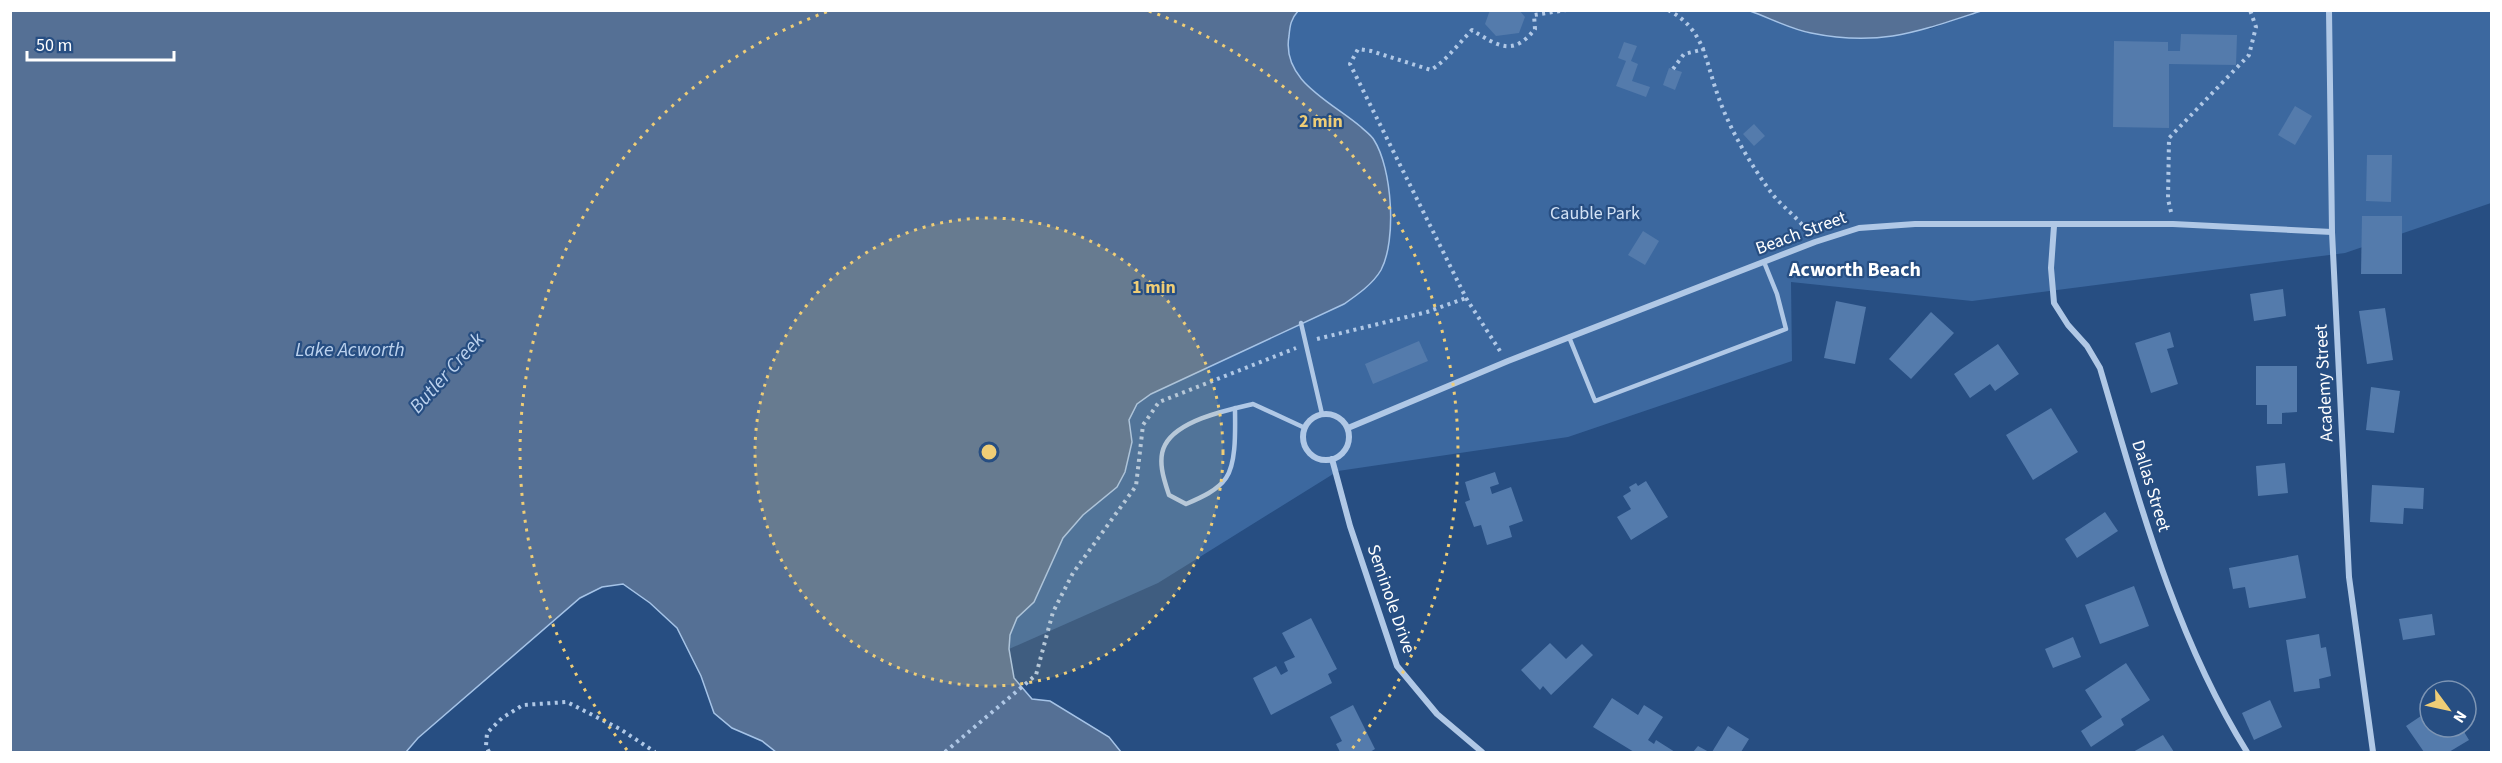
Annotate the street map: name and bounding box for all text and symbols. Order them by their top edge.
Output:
scale bar [27,24,174,62]
text: 50 m [36,33,72,58]
text: 2 min [1299,109,1343,134]
park label: Cauble Park [1550,201,1640,226]
street label: Beach Street [1752,205,1850,261]
district label: Acworth Beach [1788,256,1921,284]
text: 1 min [1132,275,1176,300]
street label: Academy Street [2308,324,2340,442]
water label: Butler Creek [403,326,491,420]
water label: Lake Acworth [295,336,405,364]
street label: Dallas Street [2125,437,2177,535]
centre of rings [979,442,999,462]
street label: Seminole Drive [1361,541,1421,657]
north arrow [2418,679,2478,739]
text: N [2448,706,2472,727]

